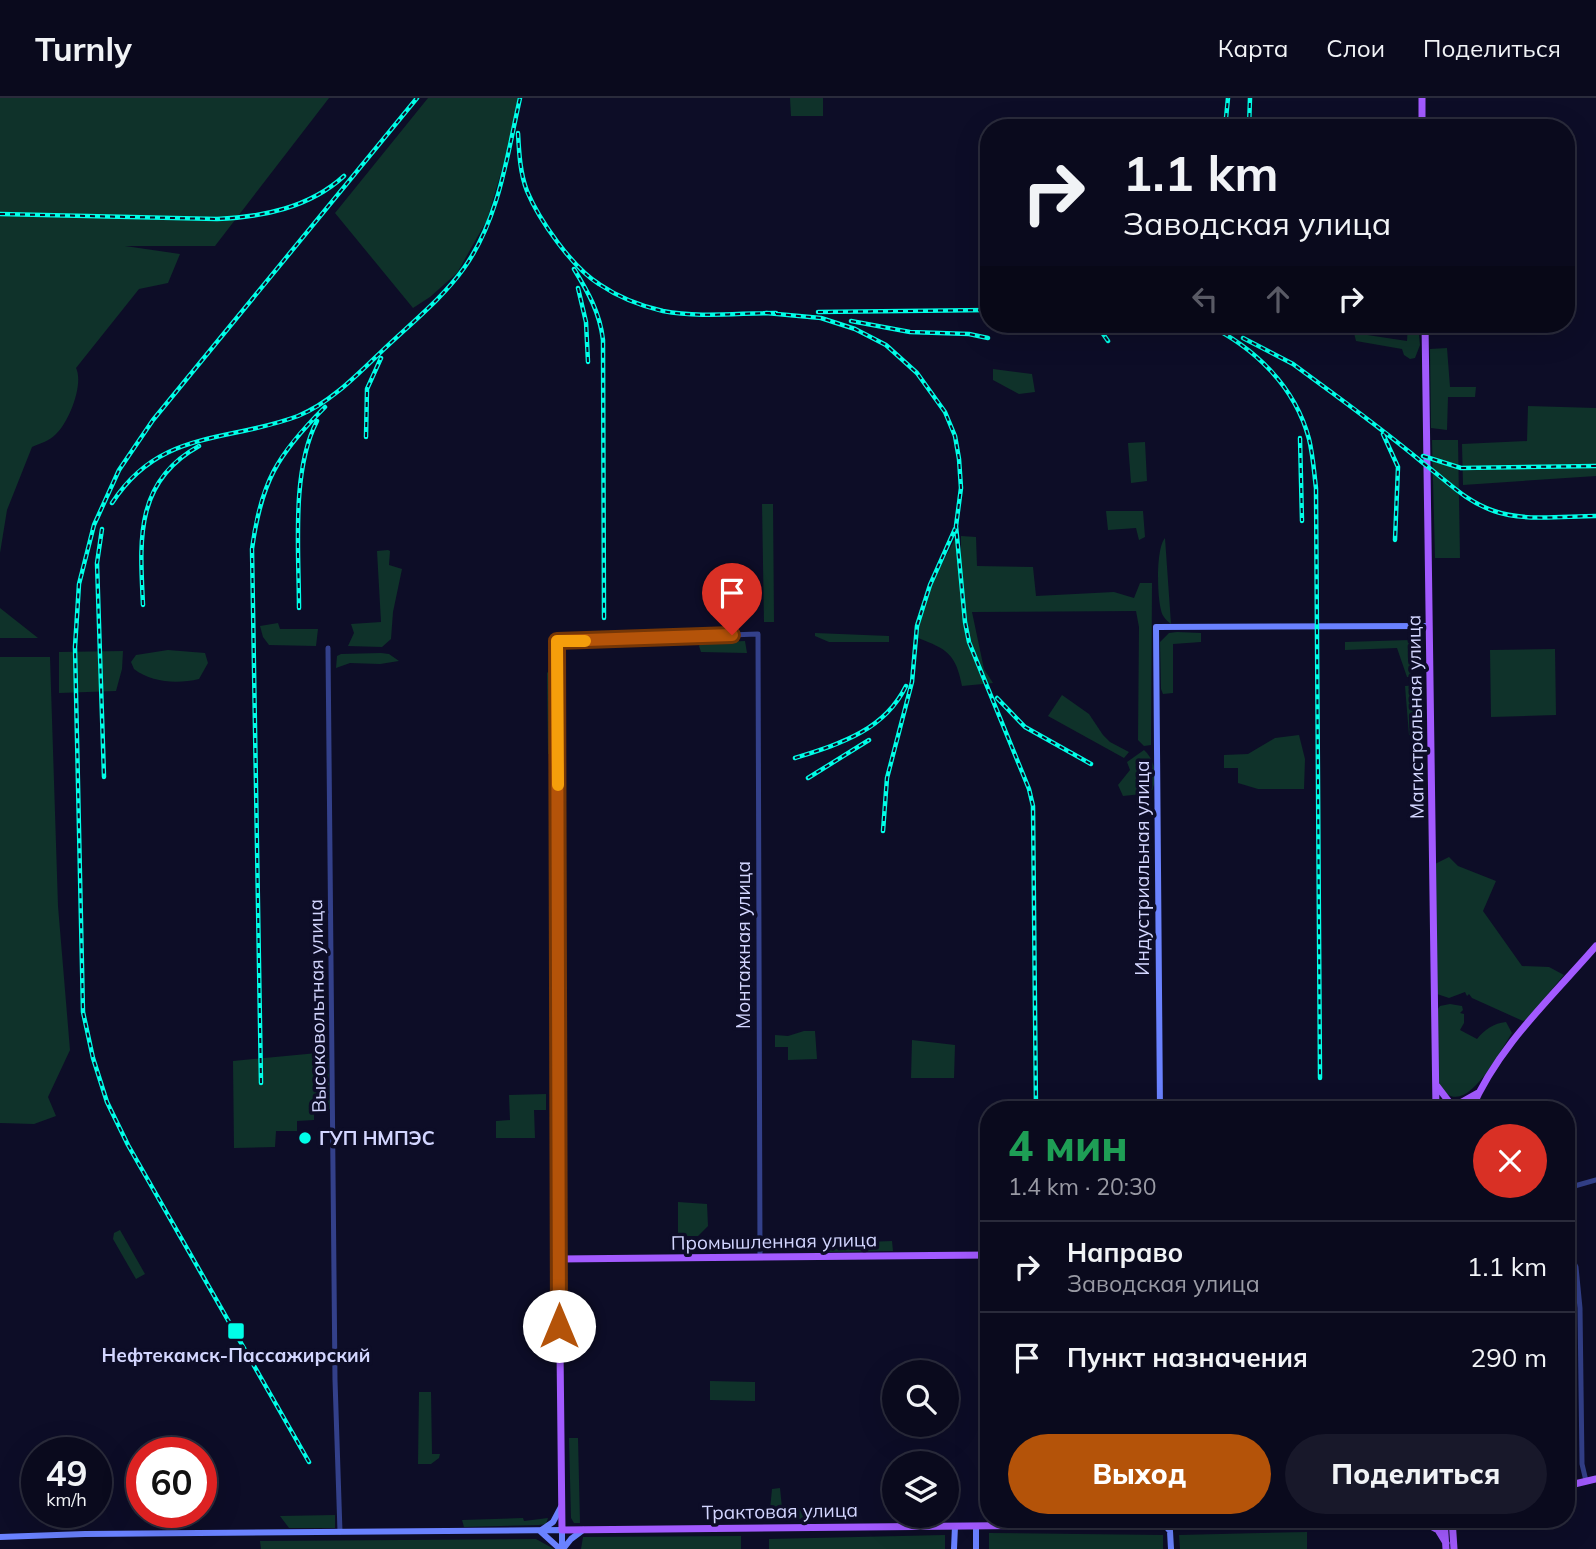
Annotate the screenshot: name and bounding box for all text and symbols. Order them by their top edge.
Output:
text: Turnly [35,28,132,69]
text: Карта [1218,33,1288,63]
text: Слои [1326,33,1385,63]
text: Поделиться [1423,33,1561,63]
text: 1.1 km [1123,142,1278,203]
icon: right [1008,147,1099,238]
text: Заводская улица [1123,203,1391,243]
icon: left [1186,280,1224,318]
icon: ahead [1259,280,1297,318]
icon: right [1332,280,1370,318]
pin [702,563,762,635]
icon: arrive [713,574,751,612]
street label: Магистральная улица [1401,615,1429,819]
street label: Индустриальная улица [1130,760,1154,976]
street label: Монтажная улица [731,861,755,1029]
street label: Высоковольтная улица [303,899,331,1113]
text: 4 мин [1008,1119,1128,1172]
button: close [1473,1124,1547,1198]
place label: ГУП НМПЭС [319,1126,435,1150]
marker: ГУП НМПЭС [297,1130,313,1146]
text: 1.4 km · 20:30 [1008,1172,1157,1201]
street label: Промышленная улица [671,1227,877,1255]
text: Направо [1067,1236,1183,1269]
icon: right [1008,1248,1046,1286]
text: 1.1 km [1467,1250,1547,1283]
text: Заводская улица [1067,1269,1260,1298]
position arrow [522,1289,596,1363]
marker: Нефтекамск-Пассажирский [226,1321,246,1341]
icon: arrive [1008,1339,1046,1377]
text: Пункт назначения [1067,1341,1308,1374]
text: 290 m [1471,1341,1547,1374]
place label: Нефтекамск-Пассажирский [102,1343,370,1367]
map controls [882,1360,959,1528]
button: search [882,1360,959,1437]
button: Выход [1008,1434,1271,1514]
button: Поделиться [1285,1434,1547,1514]
speed limit sign: 60 [126,1437,217,1528]
text: 49 [45,1451,88,1495]
button: layers [882,1451,959,1528]
text: km/h [46,1488,87,1511]
street label: Трактовая улица [702,1498,858,1524]

